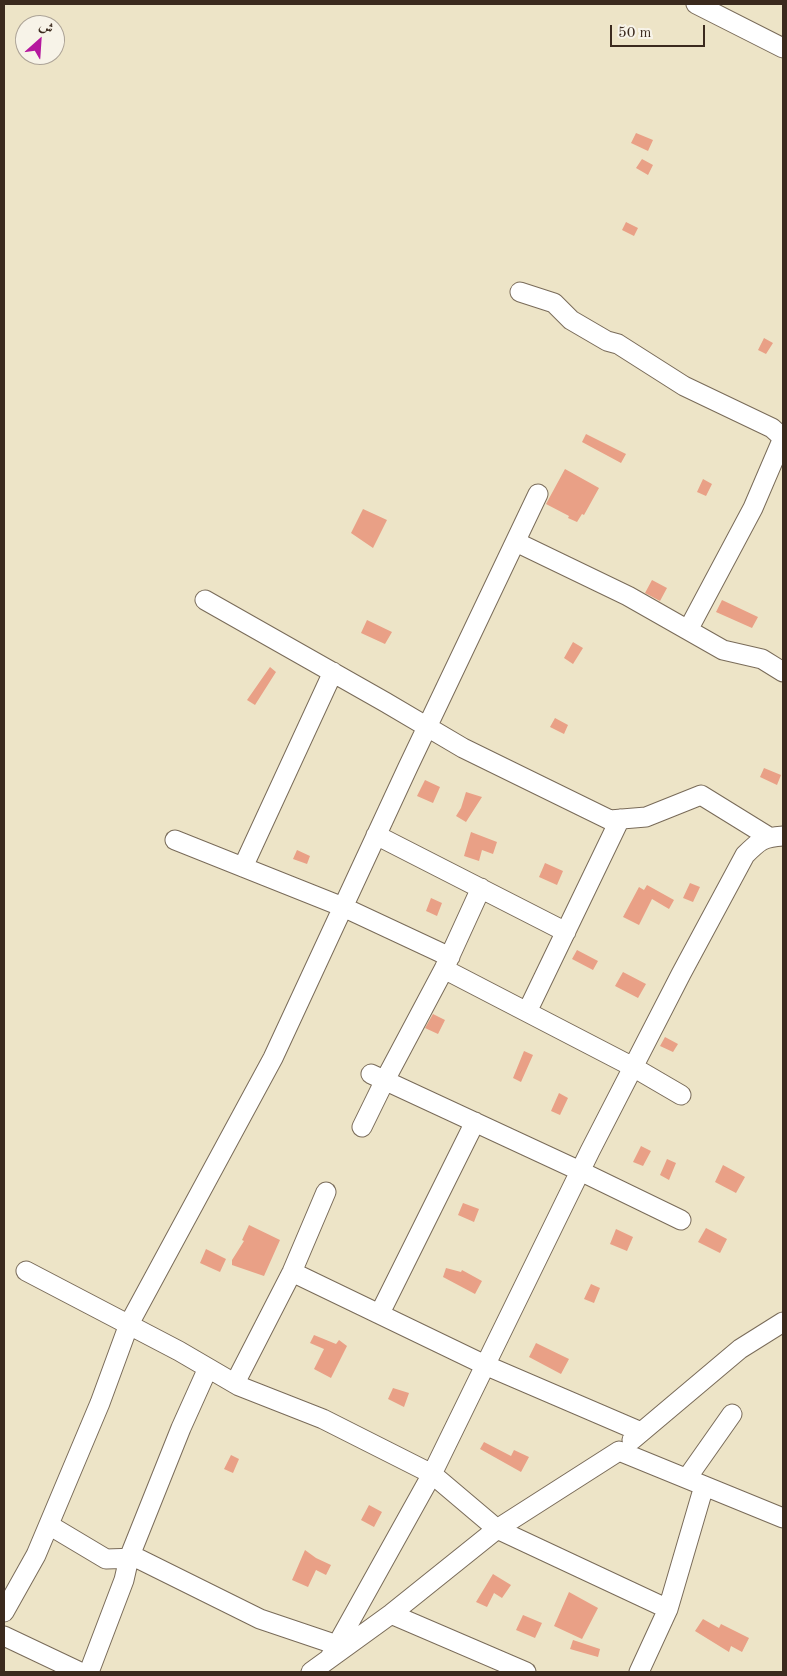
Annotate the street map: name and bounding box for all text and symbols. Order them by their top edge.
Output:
north arrow [15,15,65,65]
scale bar [612,15,707,47]
text: ش [37,18,55,37]
text: 50 m [618,26,652,41]

